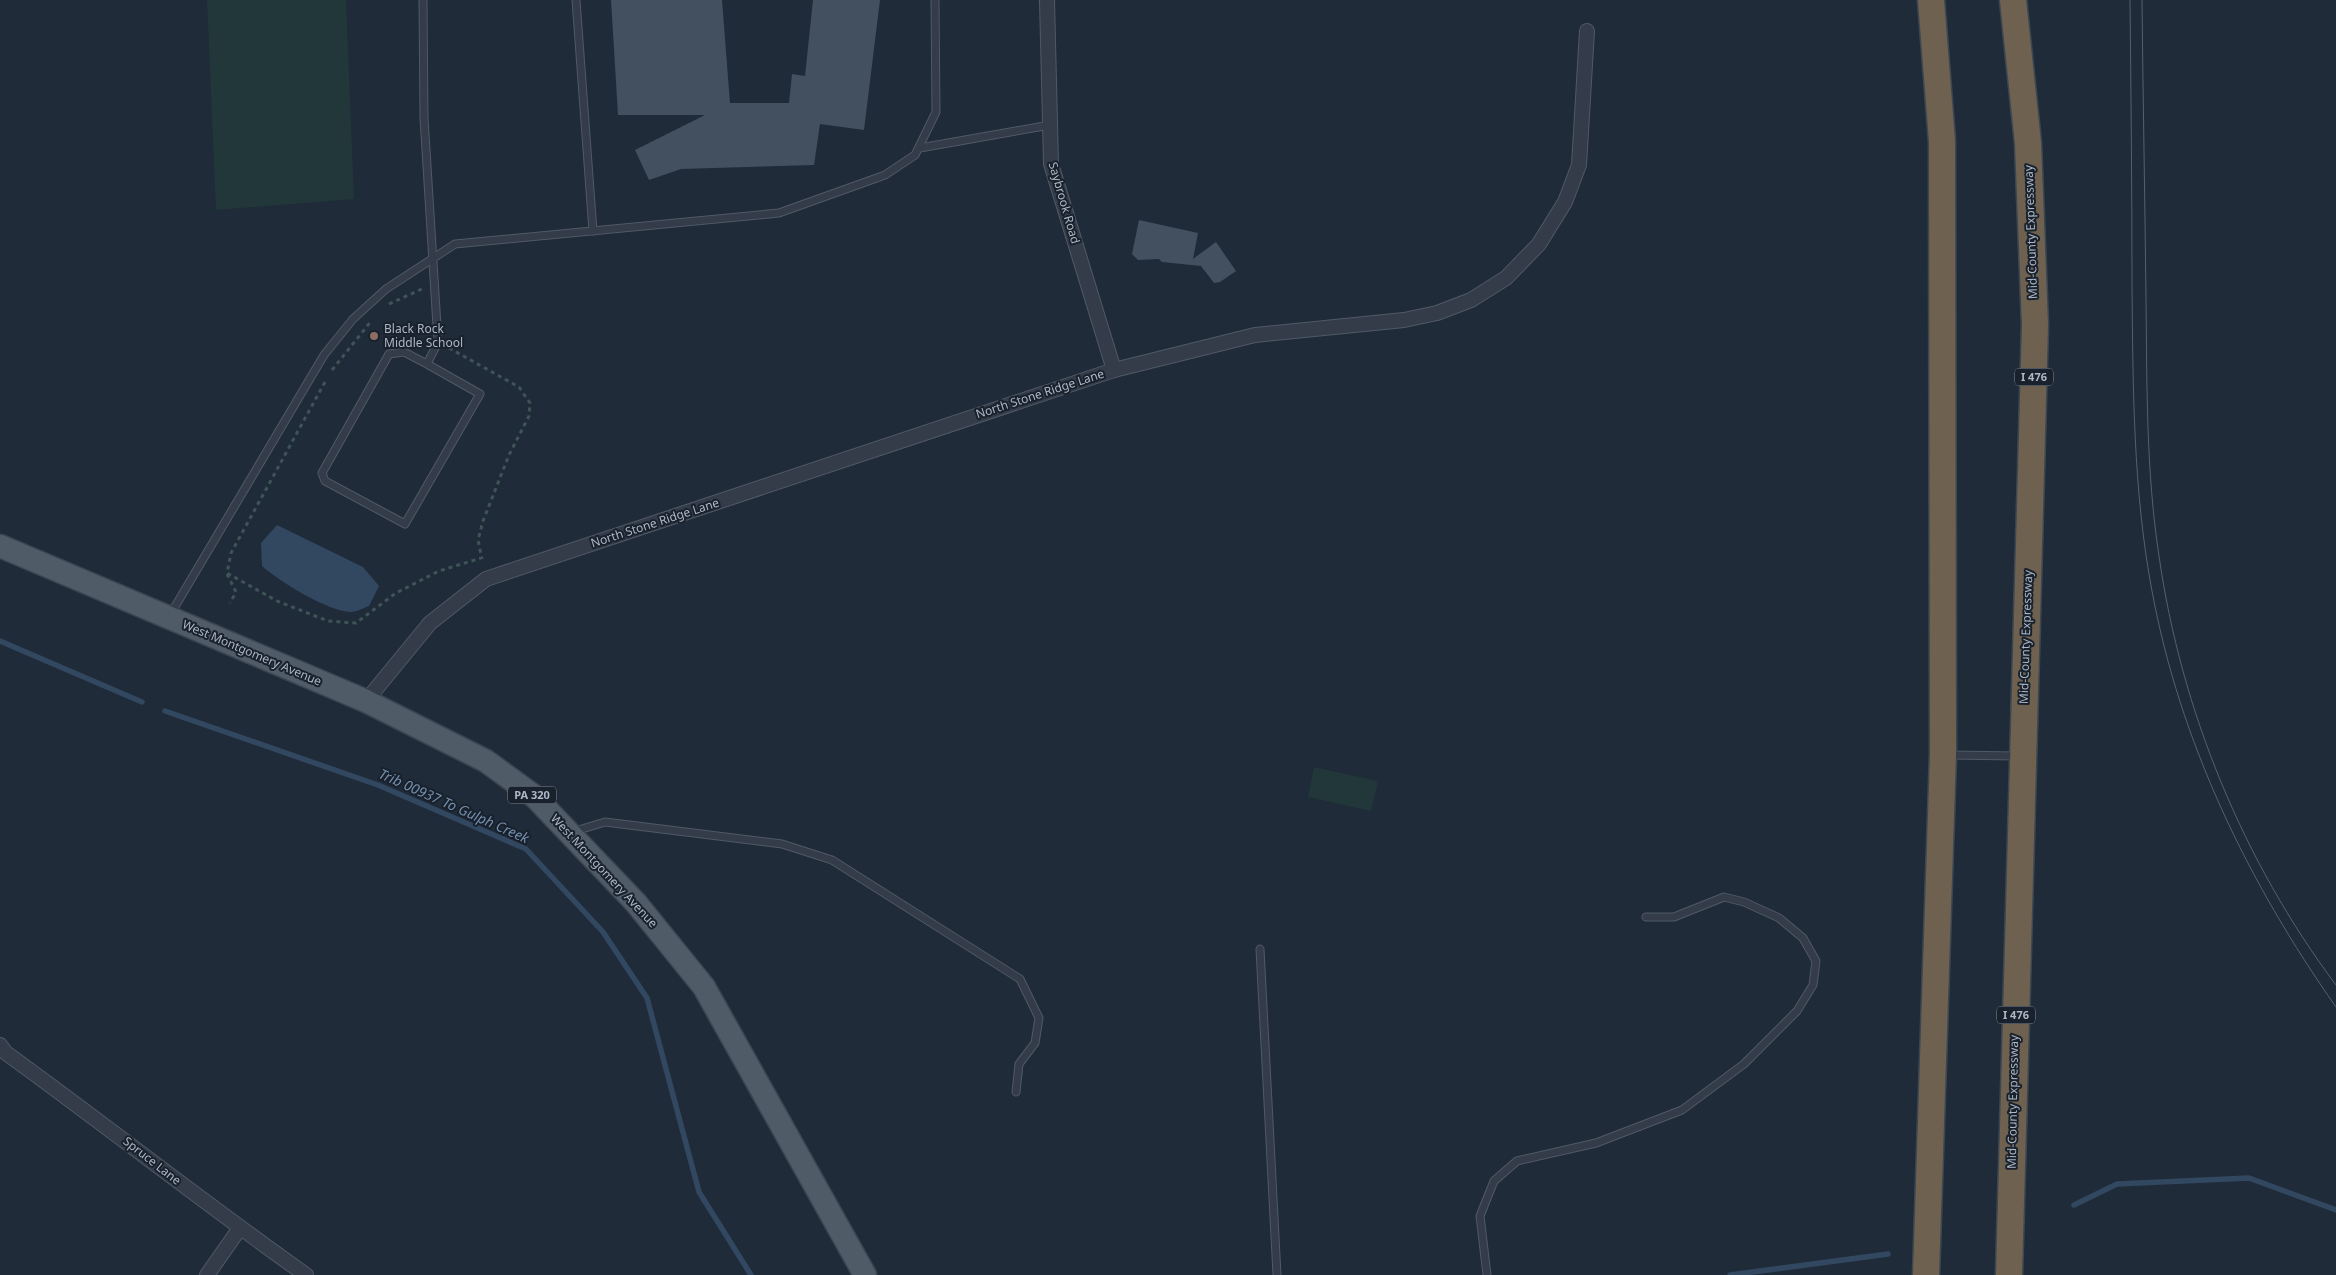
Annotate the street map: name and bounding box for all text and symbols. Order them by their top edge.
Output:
street label: Saybrook Road [1045,160,1084,246]
street label: Mid-County Expressway [2020,164,2041,299]
place label: Black Rock Middle School [384,320,463,351]
marker: Black Rock Middle School [368,330,380,342]
street label: North Stone Ridge Lane [973,365,1106,422]
road number: I 476 [2015,368,2053,386]
street label: North Stone Ridge Lane [588,494,721,551]
street label: Mid-County Expressway [2015,569,2036,704]
street label: West Montgomery Avenue [180,615,325,690]
water label: Trib 00937 To Gulph Creek [376,764,533,848]
road number: PA 320 [508,786,556,804]
street label: West Montgomery Avenue [547,810,662,931]
road number: I 476 [1997,1006,2035,1024]
street label: Mid-County Expressway [2003,1034,2022,1169]
street label: Spruce Lane [120,1133,185,1189]

